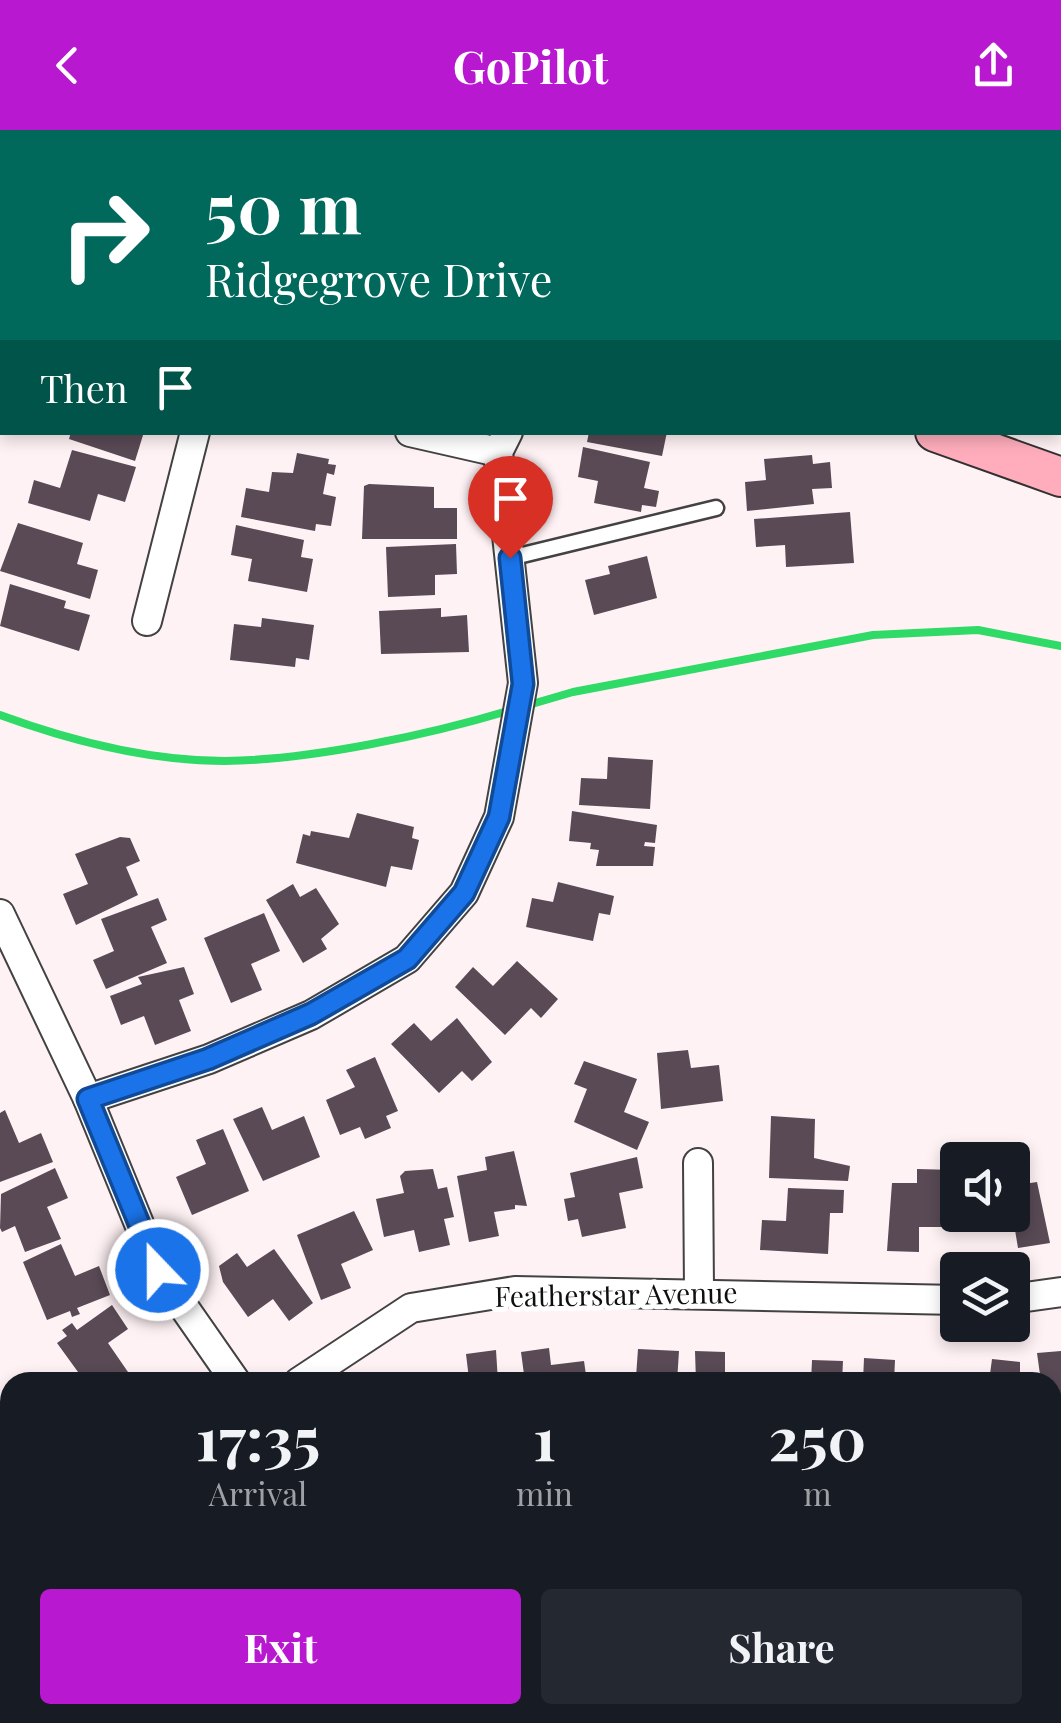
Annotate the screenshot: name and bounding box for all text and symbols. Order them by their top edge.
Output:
text: GoPilot [453,35,608,95]
icon: back [40,38,95,93]
icon: share [966,38,1021,93]
text: 50 m [205,158,362,252]
icon: right [40,170,170,300]
text: Ridgegrove Drive [205,248,553,308]
icon: arrive [148,360,203,415]
text: Then [40,362,128,413]
pin [468,456,553,559]
icon: arrive [483,471,538,526]
map controls [940,1142,1030,1342]
button: sound [940,1142,1030,1232]
position arrow [106,1218,210,1322]
button: layers [940,1252,1030,1342]
street label: Featherstar Avenue [494,1273,738,1314]
text: 17:35 [196,1396,320,1476]
text: 1 [533,1396,556,1476]
text: 250 [769,1396,866,1476]
text: Arrival [209,1471,307,1514]
text: min [516,1471,573,1514]
text: m [803,1471,832,1514]
button: Exit [40,1589,521,1704]
button: Share [541,1589,1022,1704]

